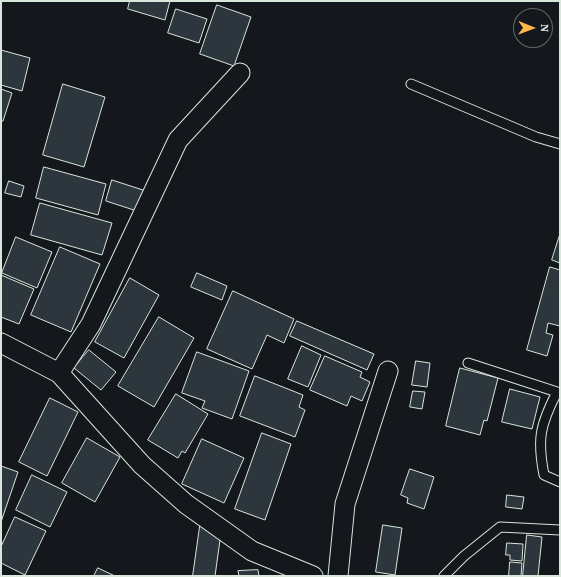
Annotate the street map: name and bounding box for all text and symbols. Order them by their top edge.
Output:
north arrow [513,8,553,48]
text: N [537,24,552,32]

